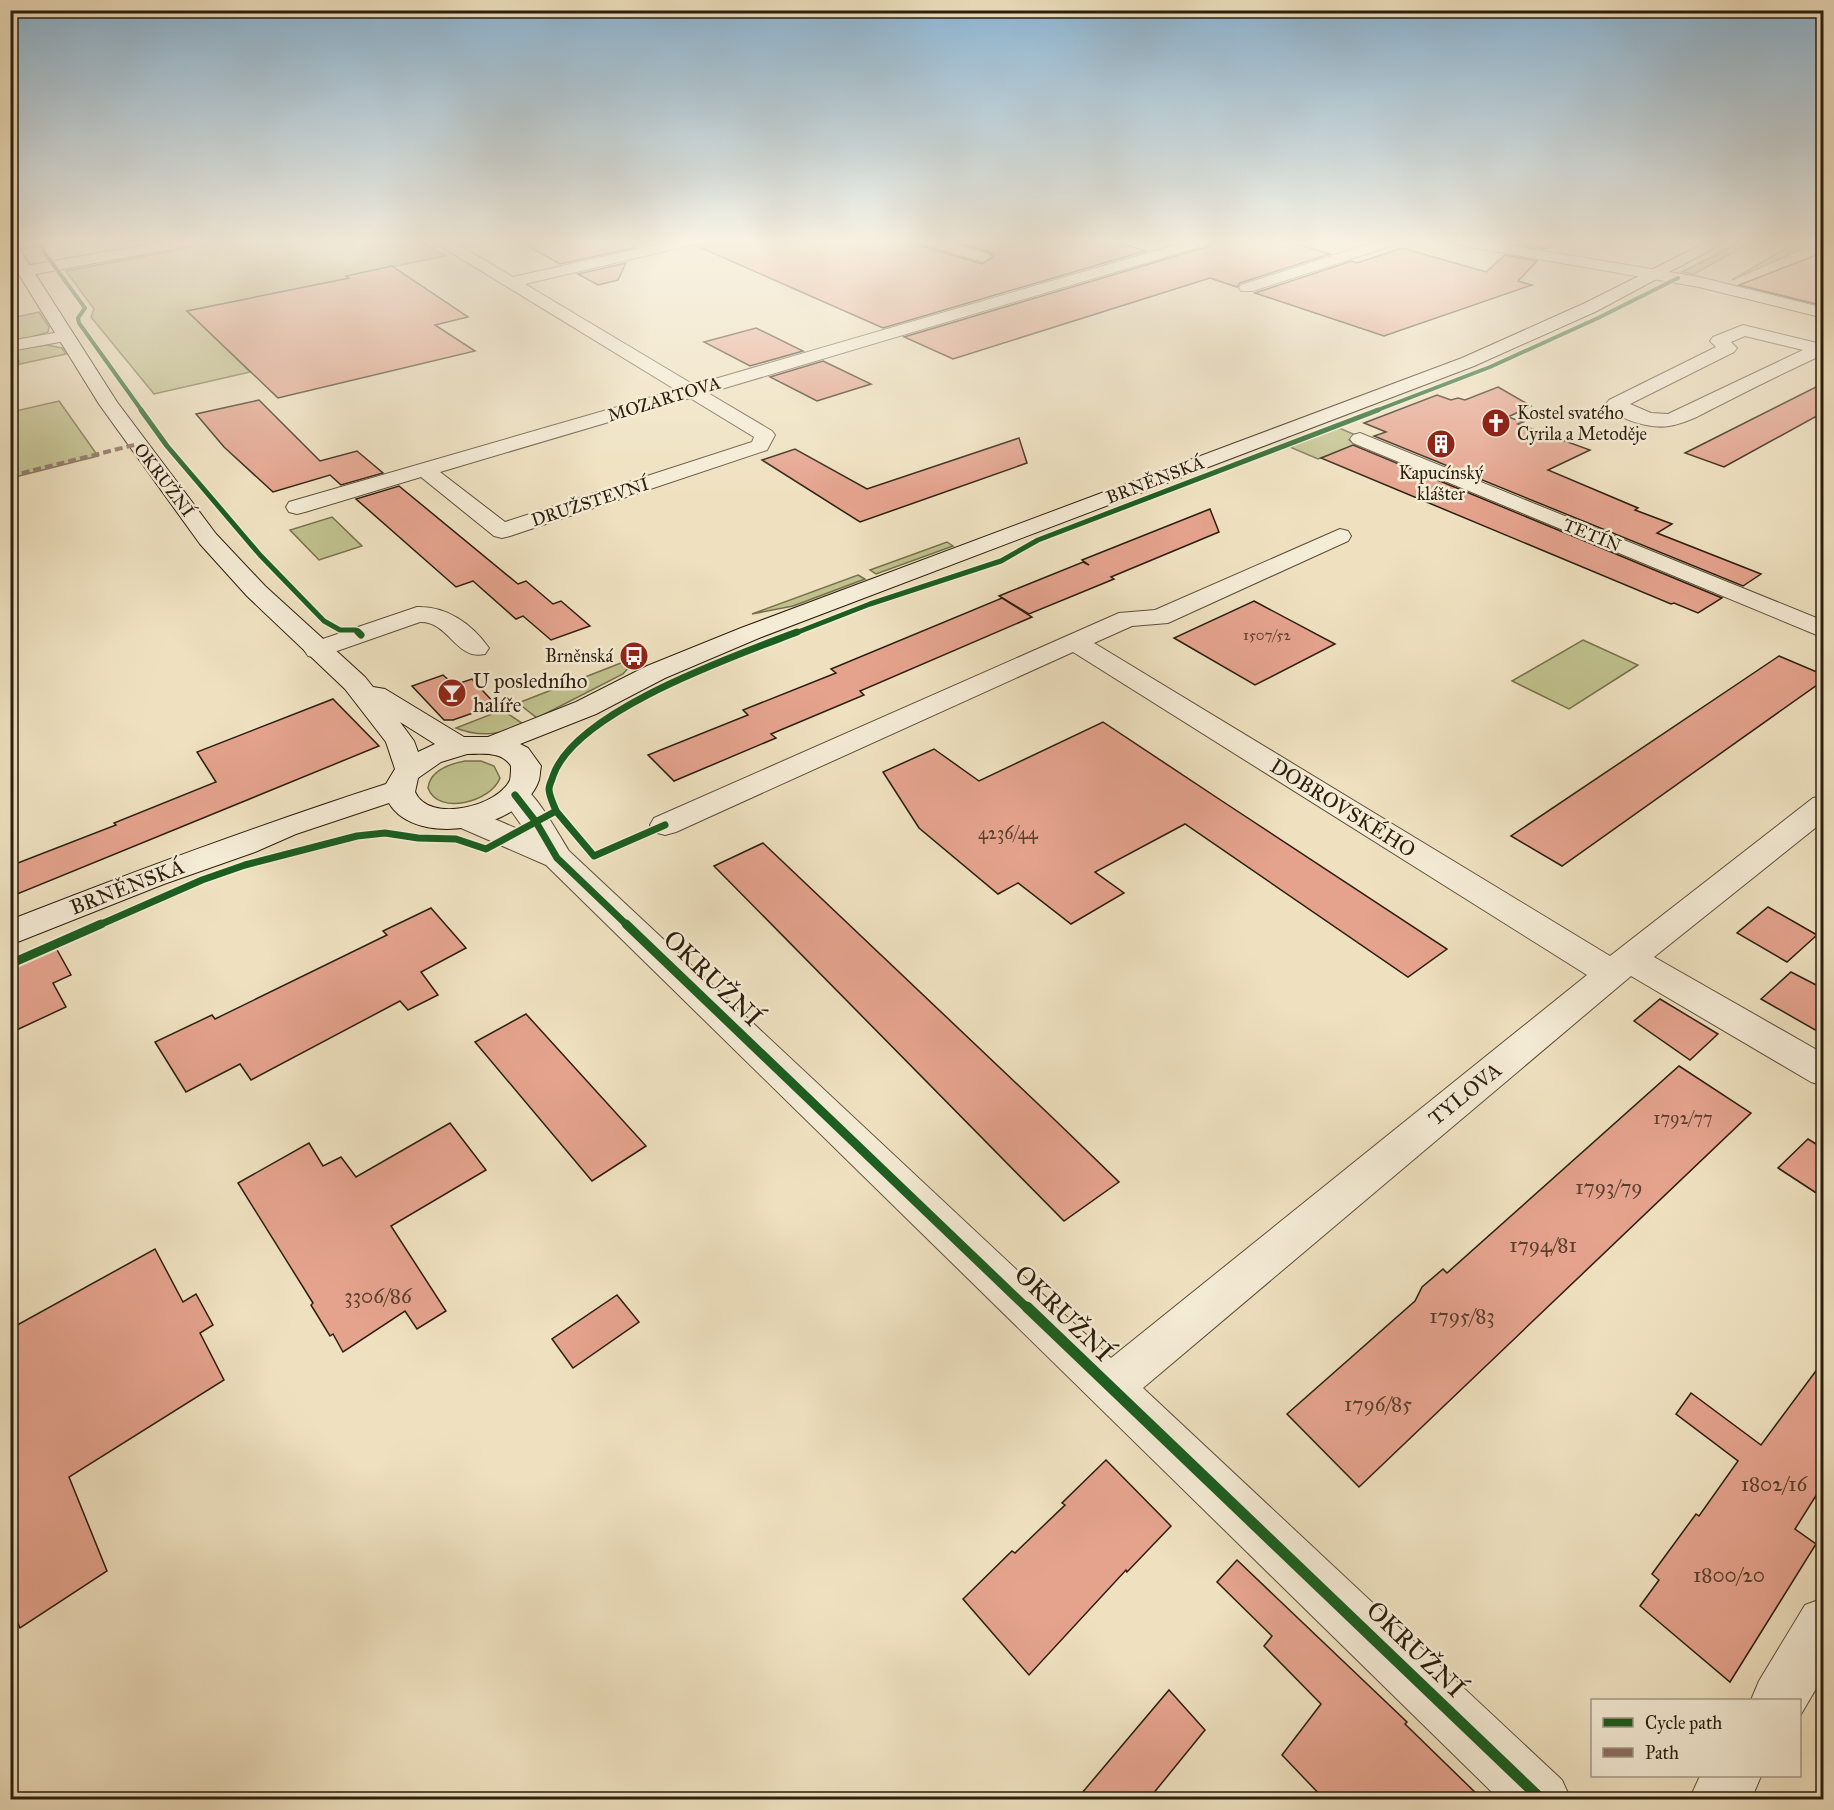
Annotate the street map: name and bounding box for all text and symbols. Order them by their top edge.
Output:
street label: MOZARTOVA [605,371,723,427]
place label: Kostel svatého Cyrila a Metoděje [1517,402,1647,445]
church icon: Kostel svatého Cyrila a Metoděje [1480,407,1512,439]
building icon: Kapucínský klášter [1425,428,1457,460]
street label: OKRUŽNÍ [129,438,201,521]
street label: BRNĚNSKÁ [1102,449,1207,509]
place label: Kapucínský klášter [1399,462,1484,505]
street label: DRUŽSTEVNÍ [528,471,652,531]
street label: TETÍN [1560,512,1625,557]
house number: 1507/52 [1243,626,1292,644]
bus stop icon: Brněnská [618,640,650,672]
place label: Brněnská [545,645,613,667]
place label: U posledního halíře [473,668,588,718]
bar icon: U posledního halíře [436,677,468,709]
street label: DOBROVSKÉHO [1266,752,1421,863]
house number: 4236/44 [978,822,1039,844]
street label: BRNĚNSKÁ [66,853,188,921]
street label: OKRUŽNÍ [657,923,770,1034]
street label: TYLOVA [1423,1057,1507,1131]
house number: 1792/77 [1653,1107,1713,1129]
house number: 1793/79 [1575,1174,1643,1200]
house number: 1794/81 [1509,1232,1577,1258]
street label: OKRUŽNÍ [1008,1258,1121,1369]
house number: 3306/86 [344,1283,413,1309]
house number: 1795/83 [1429,1303,1495,1329]
house number: 1796/85 [1344,1391,1412,1417]
house number: 1802/16 [1741,1471,1809,1497]
house number: 1800/20 [1693,1562,1765,1588]
street label: OKRUŽNÍ [1360,1594,1473,1705]
legend [1591,1699,1801,1777]
text: Cycle path [1645,1712,1722,1734]
text: Path [1645,1742,1679,1764]

